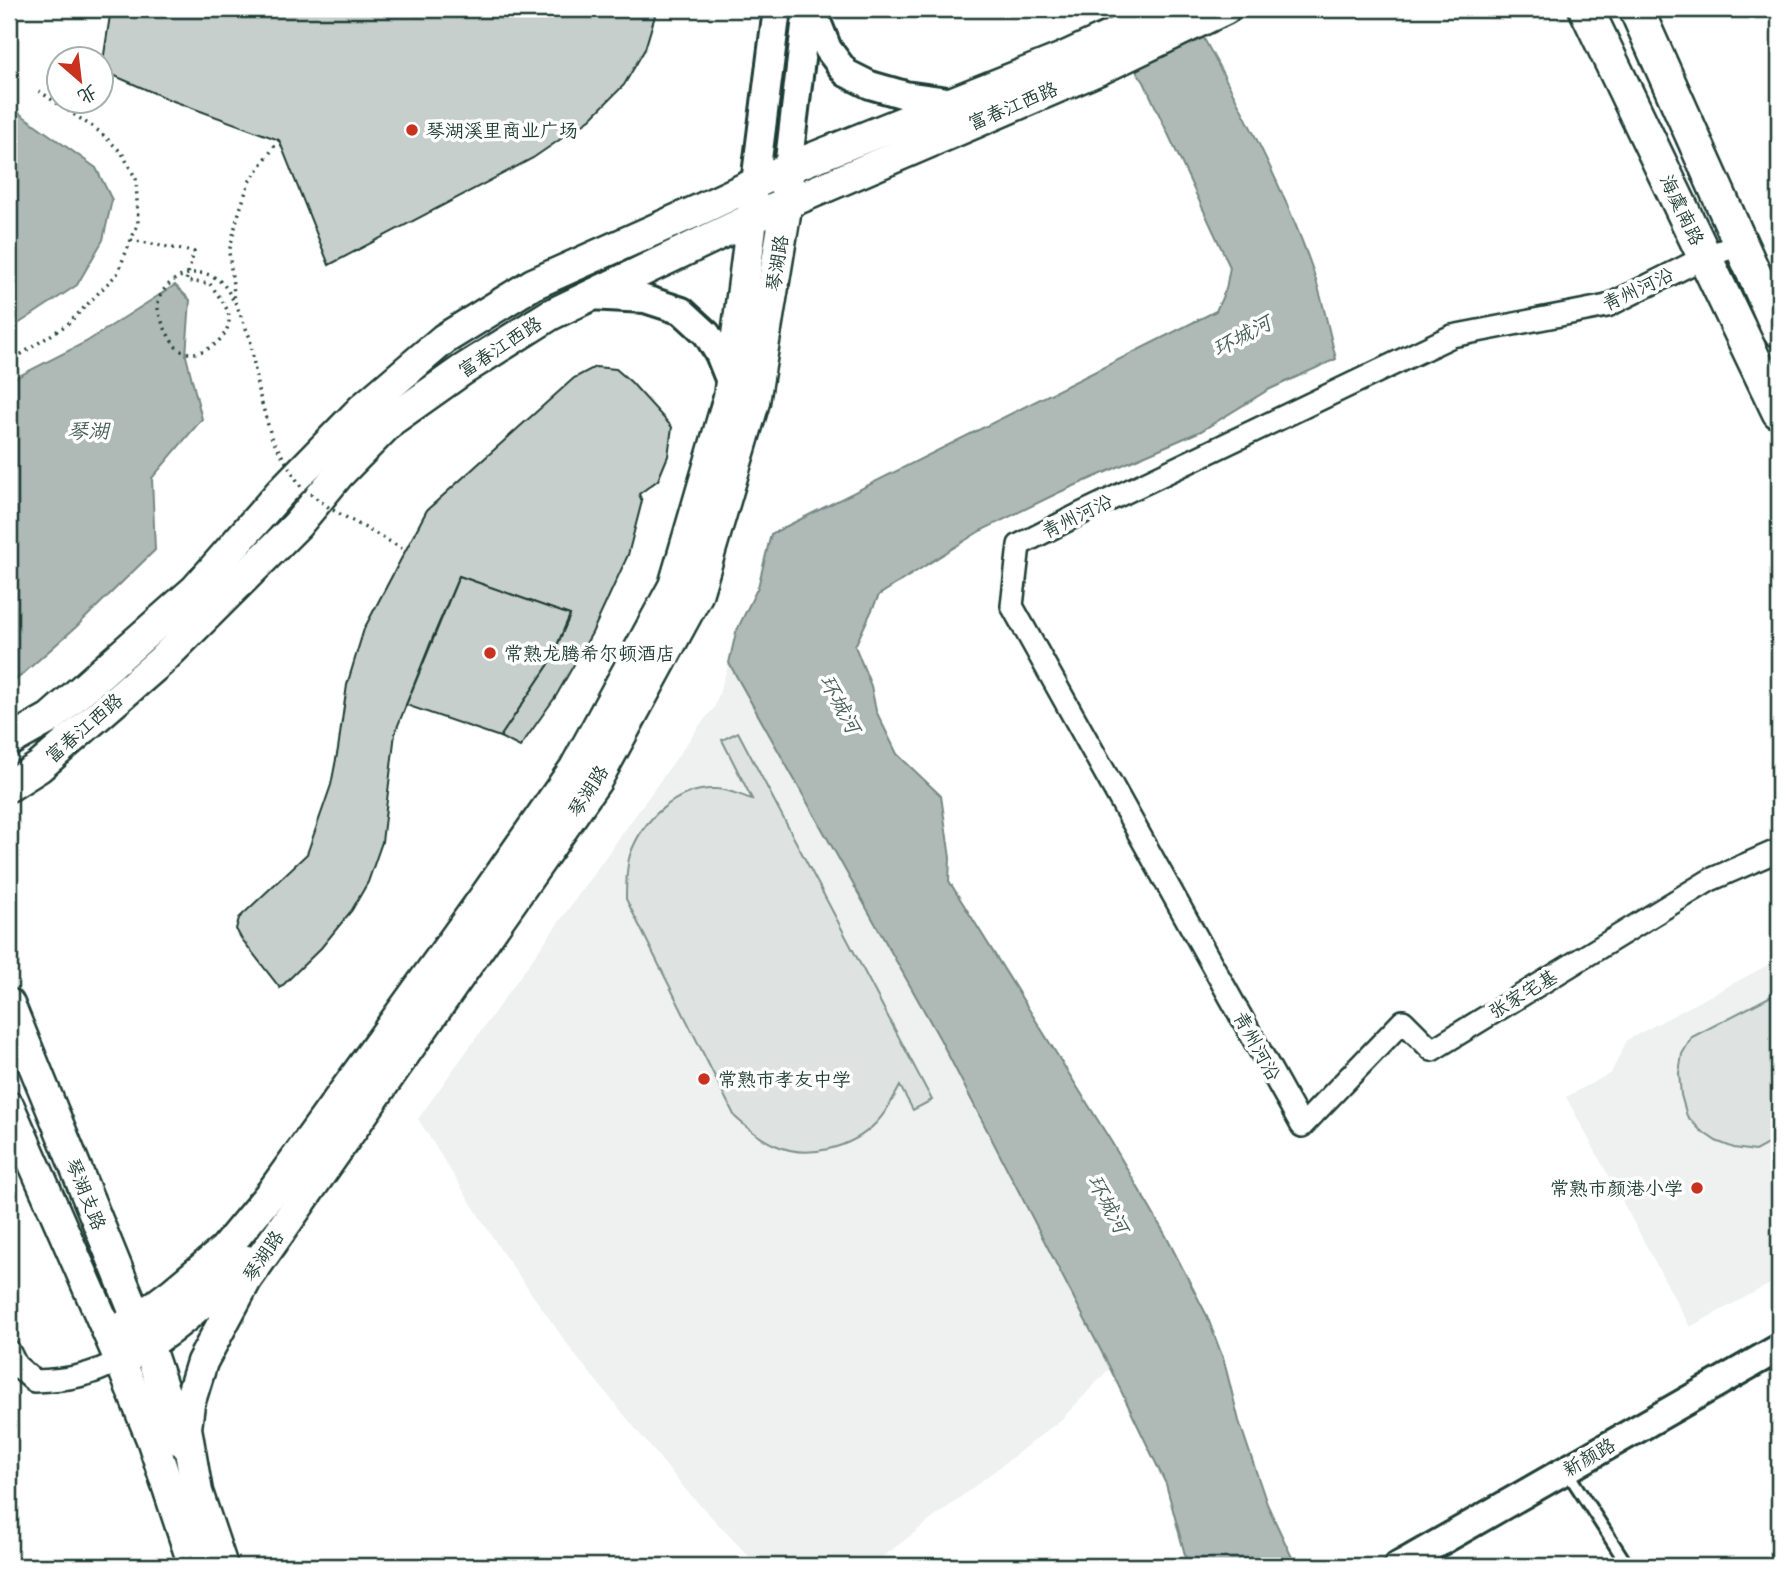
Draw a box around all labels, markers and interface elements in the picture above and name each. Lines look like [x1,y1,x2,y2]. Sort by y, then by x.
north arrow [46,46,116,116]
street label: 富春江西路 [964,76,1062,136]
text: 北 [73,79,102,110]
place label: 琴湖溪里商业广场 [426,118,578,143]
marker: 琴湖溪里商业广场 [404,122,420,138]
street label: 海虞南路 [1654,170,1710,250]
street label: 琴湖路 [760,233,794,293]
street label: 青州河沿 [1598,262,1678,316]
water label: 环城河 [1208,307,1279,363]
street label: 富春江西路 [453,311,547,383]
water label: 琴湖 [67,417,111,445]
street label: 青州河沿 [1037,488,1117,544]
place label: 常熟龙腾希尔顿酒店 [504,641,675,666]
marker: 常熟龙腾希尔顿酒店 [482,645,498,661]
water label: 环城河 [813,670,869,741]
street label: 富春江西路 [40,687,128,769]
street label: 琴湖路 [562,760,614,822]
street label: 张家宅基 [1484,964,1562,1024]
street label: 青州河沿 [1228,1007,1286,1085]
place label: 常熟市孝友中学 [718,1067,851,1092]
marker: 常熟市孝友中学 [696,1071,712,1087]
street label: 琴湖支路 [60,1154,112,1234]
water label: 环城河 [1081,1170,1137,1241]
place label: 常熟市颜港小学 [1550,1176,1683,1201]
marker: 常熟市颜港小学 [1689,1180,1705,1196]
street label: 琴湖路 [237,1225,289,1287]
street label: 新颜路 [1558,1432,1620,1482]

